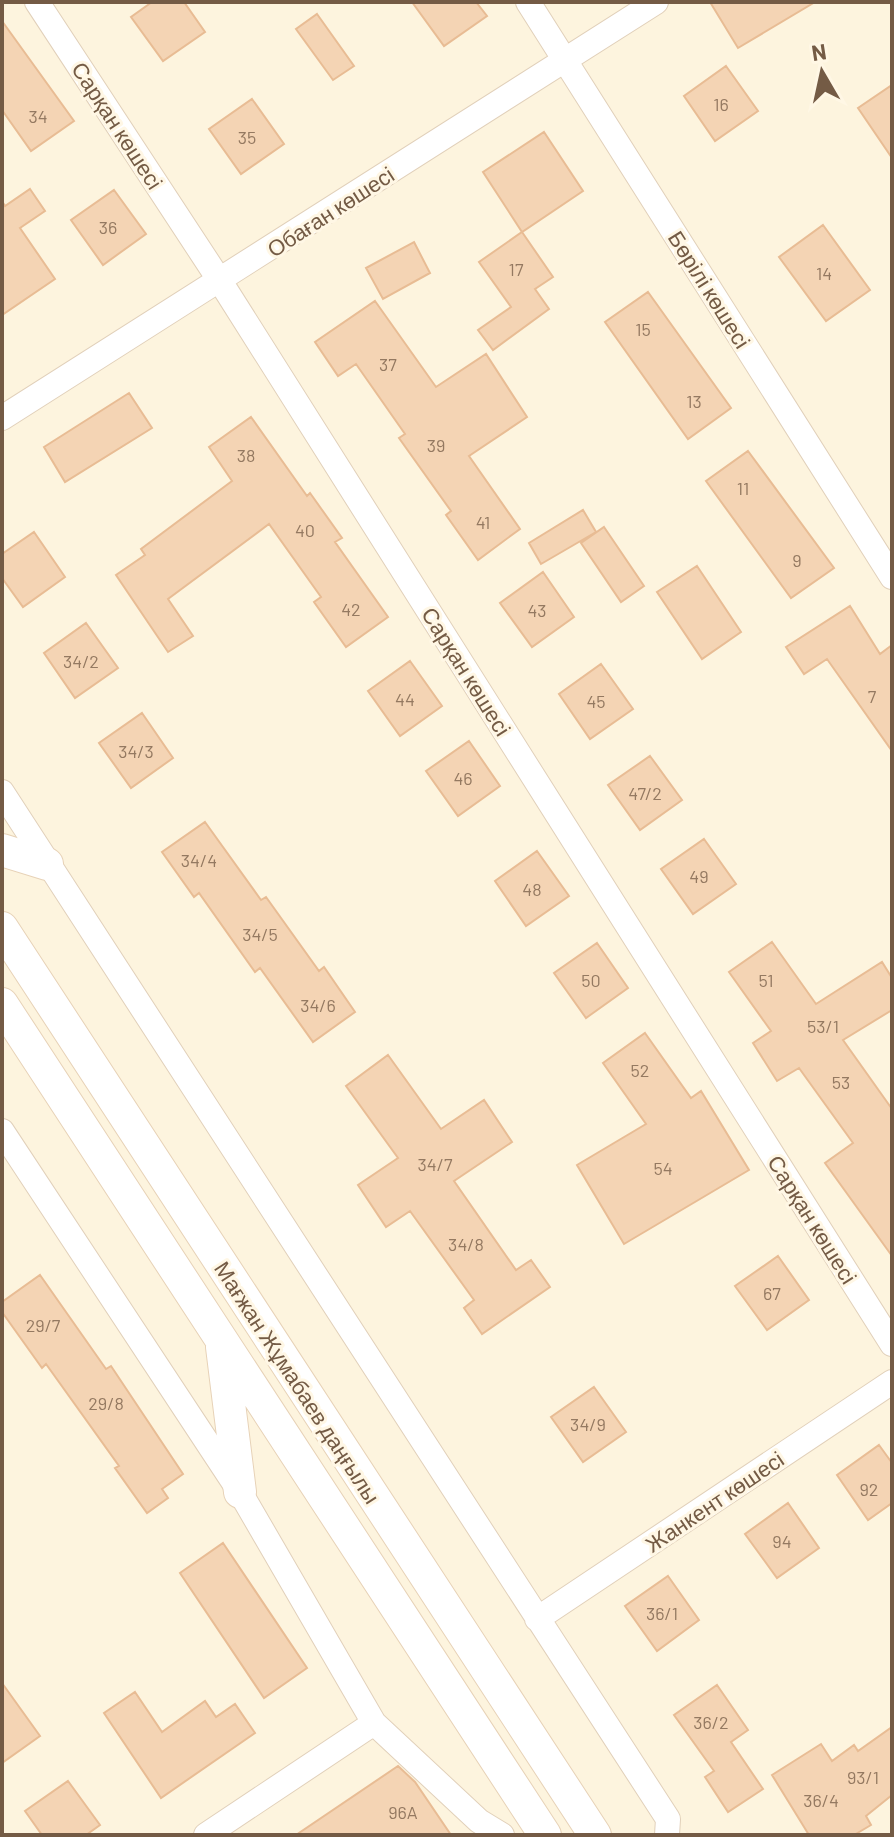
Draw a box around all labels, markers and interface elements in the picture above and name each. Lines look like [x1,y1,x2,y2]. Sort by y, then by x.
north arrow [782,32,862,112]
text: N [809,37,828,65]
street label: Сарқан көшесі [66,56,169,194]
house number: 16 [713,93,729,115]
house number: 34 [28,105,48,127]
house number: 35 [238,126,256,148]
street label: Обаған көшесі [262,160,398,262]
house number: 36 [99,216,117,238]
street label: Бөрілі көшесі [663,225,756,353]
house number: 17 [509,258,524,280]
house number: 14 [816,262,832,284]
house number: 15 [635,318,651,340]
house number: 37 [379,353,397,375]
house number: 13 [686,390,702,412]
house number: 39 [427,434,445,456]
house number: 38 [237,444,255,466]
house number: 11 [737,477,749,499]
house number: 41 [476,511,490,533]
house number: 40 [295,519,315,541]
house number: 9 [792,549,802,571]
house number: 42 [341,598,361,620]
house number: 43 [527,599,547,621]
street label: Сарқан көшесі [416,602,517,741]
house number: 34/2 [63,650,99,672]
house number: 7 [868,685,877,707]
house number: 44 [395,688,415,710]
house number: 45 [586,690,606,712]
house number: 34/3 [118,740,154,762]
house number: 46 [453,767,473,789]
house number: 47/2 [628,782,662,804]
house number: 34/4 [181,849,217,871]
house number: 49 [689,865,709,887]
house number: 48 [522,878,542,900]
house number: 34/5 [242,923,278,945]
house number: 50 [581,969,601,991]
house number: 51 [758,969,774,991]
house number: 34/6 [300,994,336,1016]
house number: 53/1 [807,1015,839,1037]
house number: 52 [631,1059,649,1081]
house number: 53 [832,1071,850,1093]
street label: Сарқан көшесі [762,1150,863,1289]
house number: 34/7 [418,1153,453,1175]
house number: 54 [653,1157,673,1179]
house number: 34/8 [448,1233,484,1255]
street label: Мағжан Жұмабаев даңғылы [209,1256,386,1508]
house number: 67 [763,1282,781,1304]
house number: 29/7 [26,1314,61,1336]
house number: 29/8 [88,1392,124,1414]
house number: 34/9 [570,1413,606,1435]
street label: Жанкент көшесі [640,1445,788,1557]
house number: 92 [859,1478,879,1500]
house number: 94 [772,1530,792,1552]
house number: 36/1 [646,1602,678,1624]
house number: 36/2 [693,1711,729,1733]
house number: 93/1 [847,1766,879,1788]
house number: 36/4 [803,1789,839,1811]
house number: 96A [388,1801,418,1823]

